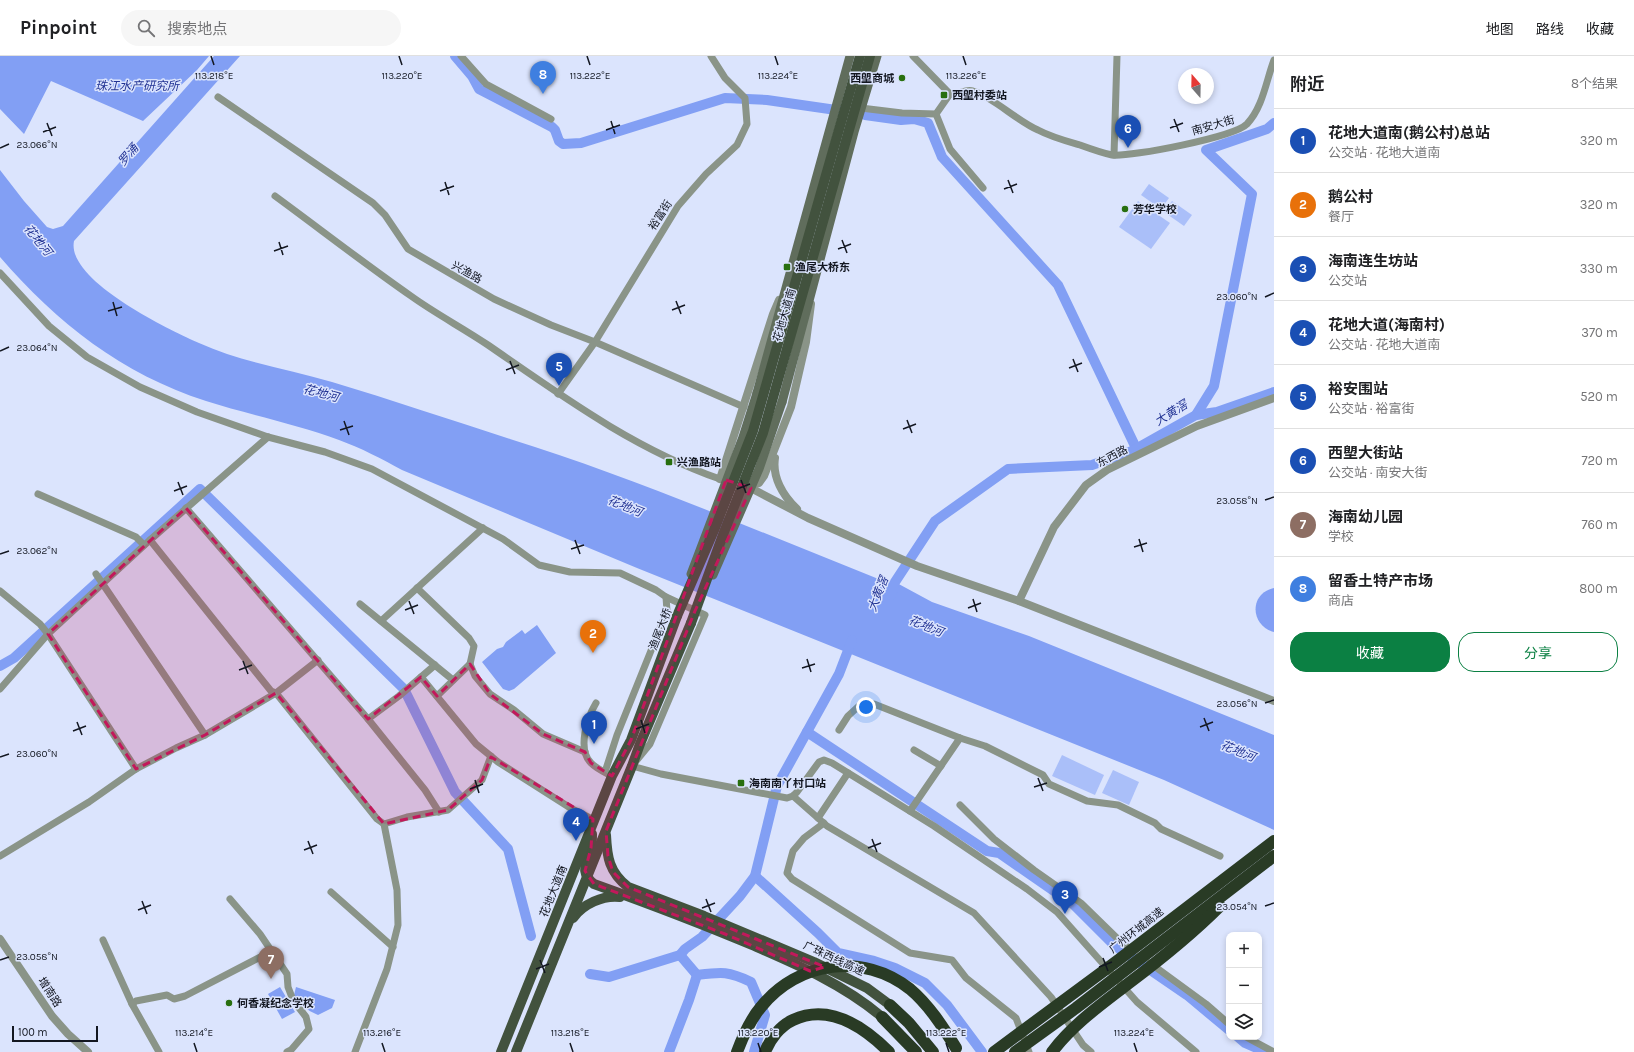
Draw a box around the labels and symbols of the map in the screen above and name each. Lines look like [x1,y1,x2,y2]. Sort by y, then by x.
pin: 8 [530,61,556,94]
north arrow [1178,68,1214,104]
text: 113.218°E [195,70,233,82]
text: 113.220°E [382,70,422,82]
text: 113.222°E [570,70,610,82]
text: 113.224°E [758,70,798,82]
text: 113.226°E [946,70,986,82]
place label: 西塱商城 [850,72,895,85]
marker: 西塱商城 [897,73,907,83]
water label: 珠江水产研究所 [95,79,181,93]
place label: 西塱村委站 [952,89,1007,102]
marker: 西塱村委站 [939,90,949,100]
street label: 南安大街 [1190,113,1236,138]
pin: 6 [1115,115,1141,148]
text: 23.066°N [16,139,58,151]
water label: 罗涌 [115,140,142,169]
street label: 裕富街 [646,198,675,233]
place label: 芳华学校 [1133,203,1177,216]
marker: 芳华学校 [1120,204,1130,214]
water label: 花地河 [21,222,56,260]
street label: 兴渔路 [449,259,484,286]
place label: 渔尾大桥东 [795,261,850,274]
marker: 渔尾大桥东 [782,262,792,272]
street label: 花地大道南 [771,287,798,343]
text: 23.060°N [1216,291,1258,303]
text: 23.064°N [17,342,57,354]
pin: 5 [546,353,572,386]
water label: 花地河 [302,382,342,405]
water label: 大黄滘 [1152,396,1192,428]
street label: 东西路 [1095,443,1130,470]
place label: 兴渔路站 [677,456,721,469]
marker: 兴渔路站 [664,457,674,467]
water label: 花地河 [606,493,646,520]
text: 23.058°N [1216,495,1258,507]
text: 23.062°N [16,545,58,557]
water label: 大黄滘 [865,573,892,613]
street label: 渔尾大桥 [647,606,674,652]
water label: 花地河 [907,613,947,640]
pin: 2 [580,620,606,653]
your location [856,697,876,717]
text: 23.056°N [1216,698,1258,710]
pin: 1 [581,711,607,744]
water label: 花地河 [1219,738,1259,765]
text: 23.060°N [16,748,58,760]
place label: 海南南丫村口站 [749,777,826,790]
marker: 海南南丫村口站 [736,778,746,788]
pin: 4 [563,808,589,841]
street label: 花地大道南 [537,863,570,919]
pin: 3 [1052,881,1078,914]
text: 23.054°N [1217,901,1257,913]
street label: 广州环城高速 [1106,905,1166,956]
street label: 广珠西线高速 [801,939,866,978]
pin: 7 [258,946,284,979]
text: 23.058°N [16,951,58,963]
street label: 增南路 [35,975,64,1010]
place label: 何香凝纪念学校 [237,997,314,1010]
marker: 何香凝纪念学校 [224,998,234,1008]
scale bar [12,1024,98,1043]
text: 113.214°E [175,1027,213,1039]
text: 113.216°E [363,1027,401,1039]
text: 113.218°E [551,1027,589,1039]
text: 113.220°E [738,1027,778,1039]
text: 113.222°E [926,1027,966,1039]
text: 113.224°E [1114,1027,1154,1039]

